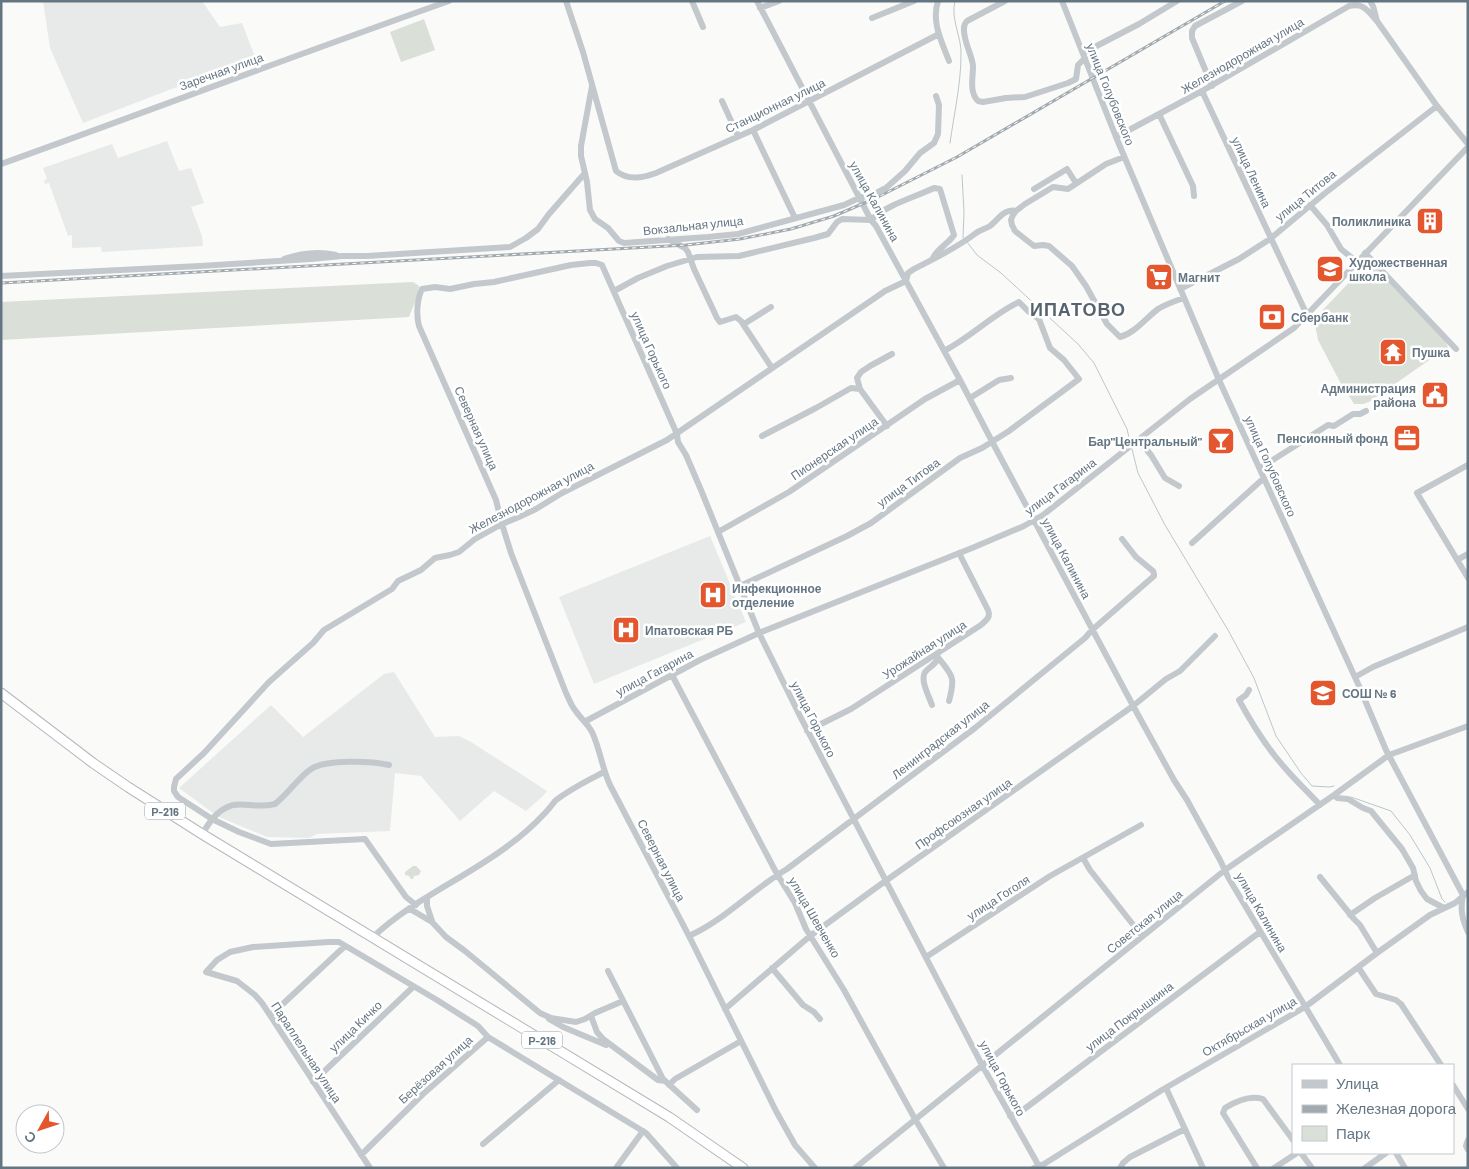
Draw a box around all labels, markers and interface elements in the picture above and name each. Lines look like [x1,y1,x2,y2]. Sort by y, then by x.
street label: Железнодорожная улица [1178,14,1307,97]
street label: улица Голубовского [1083,41,1138,148]
street label: Заречная улица [177,49,266,94]
street label: Станционная улица [723,75,828,136]
street label: улица Ленина [1229,134,1275,210]
street label: улица Калинина [846,159,903,244]
street label: улица Титова [1272,166,1339,224]
building icon: Поликлиника [1415,206,1445,236]
street label: Вокзальная улица [642,213,744,238]
place label: Поликлиника [1332,214,1411,228]
school or university icon: Художественная школа [1315,254,1345,284]
place label: Художественная школа [1349,255,1448,283]
supermarket icon: Магнит [1144,262,1174,292]
place label: Магнит [1178,270,1220,284]
district label: ИПАТОВО [1030,298,1126,320]
bank icon: Сбербанк [1257,302,1287,332]
street label: улица Горького [628,309,676,392]
place label: Сбербанк [1291,310,1349,325]
temple icon: Пушка [1378,337,1408,367]
place label: Пушка [1412,345,1450,360]
public building icon: Администрация района [1420,380,1450,410]
place label: Администрация района [1321,381,1416,410]
street label: Северная улица [451,384,502,473]
street label: Пионерская улица [788,413,881,483]
street label: улица Голубовского [1241,413,1300,519]
office icon: Пенсионный фонд [1392,423,1422,453]
bar icon: Бар"Центральный" [1206,426,1236,456]
place label: Пенсионный фонд [1277,431,1388,446]
place label: Бар"Центральный" [1088,434,1203,449]
street label: улица Титова [874,454,943,510]
street label: улица Гагарина [1022,455,1099,518]
street label: Железнодорожная улица [466,458,597,537]
street label: улица Калинина [1039,515,1094,602]
hospital icon: Инфекционное отделение [698,580,728,610]
place label: Инфекционное отделение [732,581,822,610]
hospital icon: Ипатовская РБ [611,615,641,645]
street label: Урожайная улица [880,617,969,682]
place label: Ипатовская РБ [645,623,733,637]
street label: улица Гагарина [613,646,696,699]
school or university icon: СОШ № 6 [1308,678,1338,708]
street label: улица Горького [788,679,839,760]
place label: СОШ № 6 [1342,686,1397,700]
street label: Ленинградская улица [889,697,992,782]
street label: Профсоюзная улица [912,774,1015,852]
road number: Р-216 [145,802,185,819]
street label: Северная улица [634,817,689,904]
street label: улица Калинина [1233,870,1291,955]
street label: улица Гоголя [964,872,1032,923]
street label: улица Шевченко [785,874,844,960]
street label: Советская улица [1103,886,1186,957]
street label: улица Покрышкина [1082,978,1176,1054]
street label: Октябрьская улица [1199,993,1299,1060]
street label: улица Кичко [326,997,385,1055]
street label: Параллельная улица [268,999,345,1106]
street label: Берёзовая улица [395,1032,476,1107]
road number: Р-216 [522,1032,562,1048]
street label: улица Горького [976,1038,1029,1119]
legend [1292,1064,1454,1154]
text: Улица [1336,1074,1379,1092]
text: Железная дорога [1336,1099,1457,1117]
north arrow [15,1104,65,1154]
text: Парк [1336,1124,1370,1142]
text: С [20,1128,39,1147]

